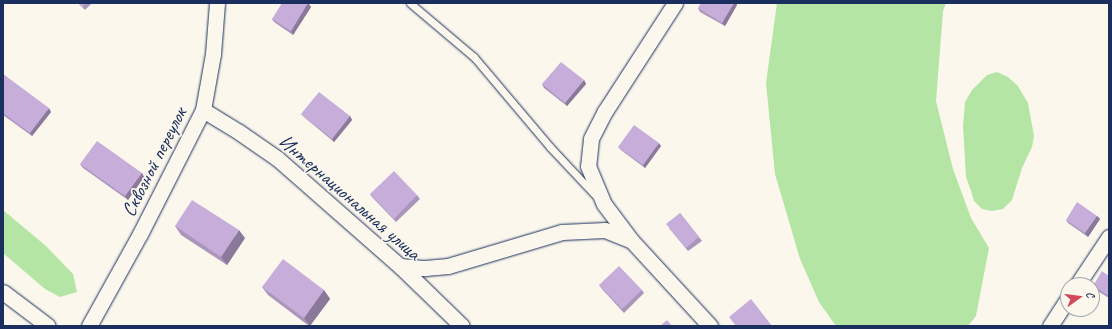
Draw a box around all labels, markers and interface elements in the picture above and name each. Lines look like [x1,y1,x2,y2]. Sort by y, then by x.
street label: Сквозной переулок [116,103,192,221]
street label: Интернациональная улица [274,129,426,265]
north arrow [1060,277,1100,317]
text: С [1083,290,1098,299]

